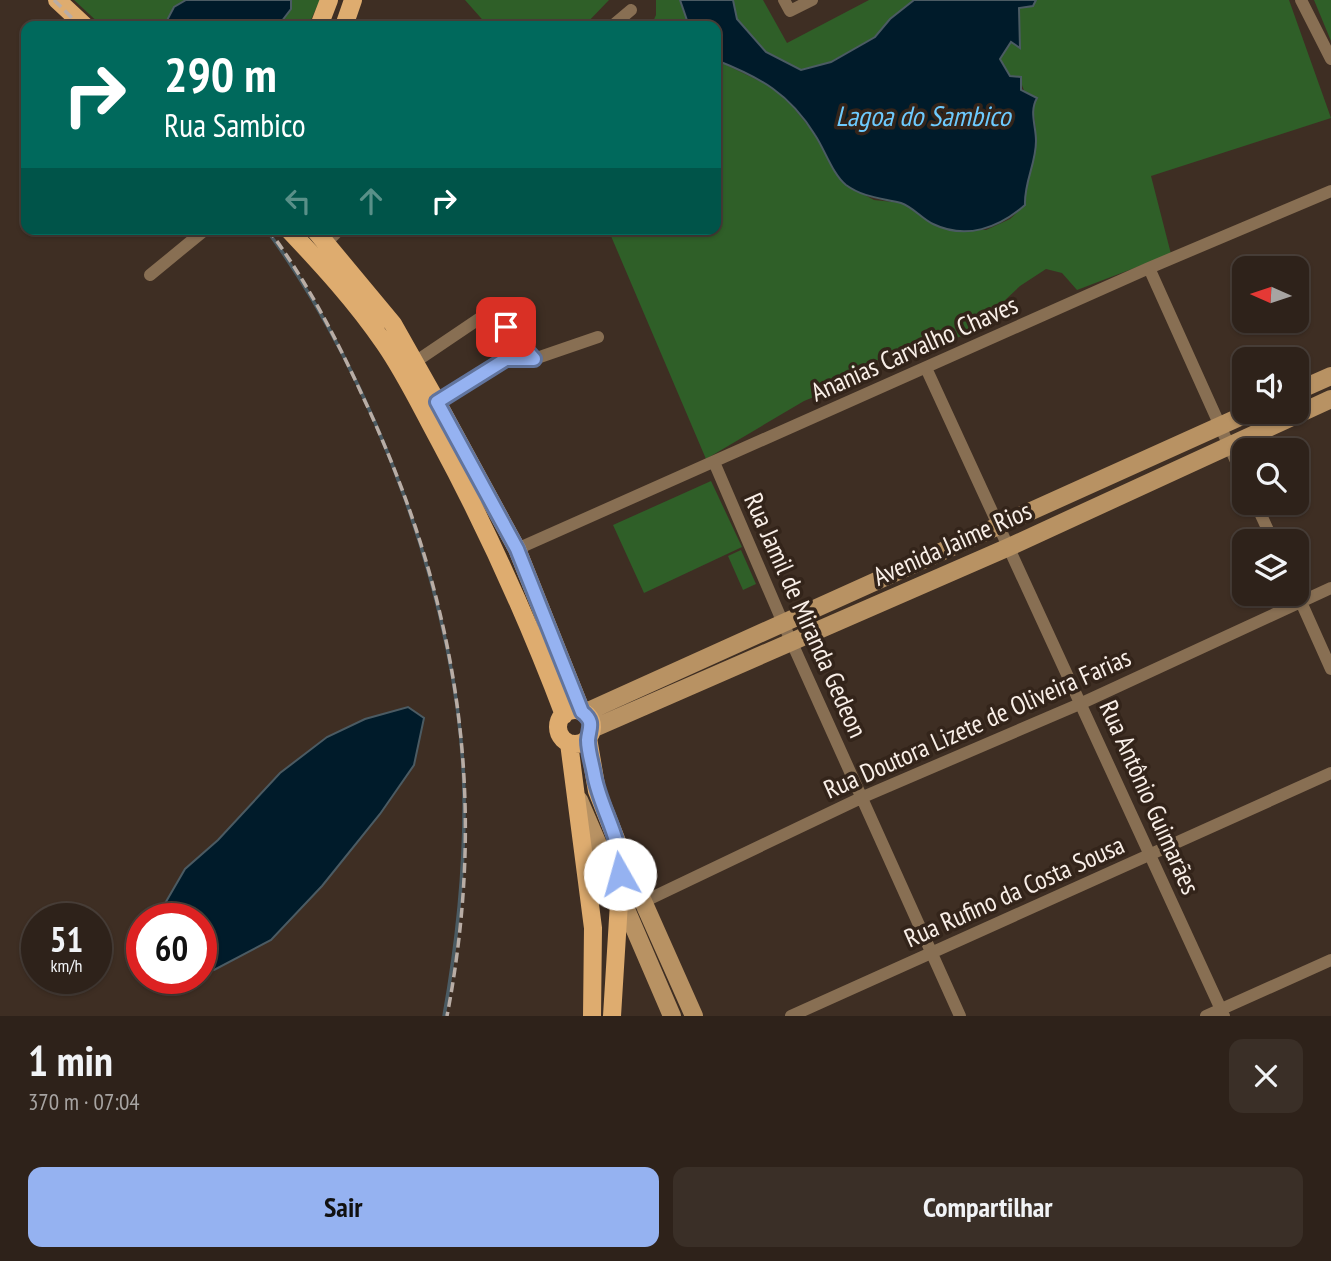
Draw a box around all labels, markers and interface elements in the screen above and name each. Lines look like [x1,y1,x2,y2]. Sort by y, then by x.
text: 290 m [164,42,277,106]
icon: right [49,49,140,140]
water label: Lagoa do Sambico [835,97,1012,134]
text: Rua Sambico [164,104,306,146]
icon: left [279,182,317,220]
icon: ahead [352,182,390,220]
icon: right [425,182,463,220]
north arrow [1232,256,1309,332]
map controls [1232,256,1309,606]
street label: Ananias Carvalho Chaves [805,288,1023,408]
pin [476,297,536,357]
icon: arrive [487,308,525,346]
button: sound [1232,347,1309,424]
button: search [1232,438,1309,515]
street label: Rua Jamil de Miranda Gedeon [737,488,875,742]
street label: Avenida Jaime Rios [868,493,1036,593]
button: layers [1232,529,1309,606]
street label: Rua Doutora Lizete de Oliveira Farias [818,640,1136,806]
street label: Rua Antônio Guimarães [1092,695,1208,899]
street label: Rua Rufino da Costa Sousa [899,828,1129,954]
position arrow [583,837,657,911]
speed limit sign: 60 [126,903,217,994]
text: 51 [50,916,83,962]
text: km/h [51,954,82,977]
text: 1 min [28,1033,113,1088]
button: close [1229,1039,1303,1113]
text: 370 m · 07:04 [28,1087,140,1116]
button: Sair [28,1167,659,1247]
button: Compartilhar [673,1167,1303,1247]

